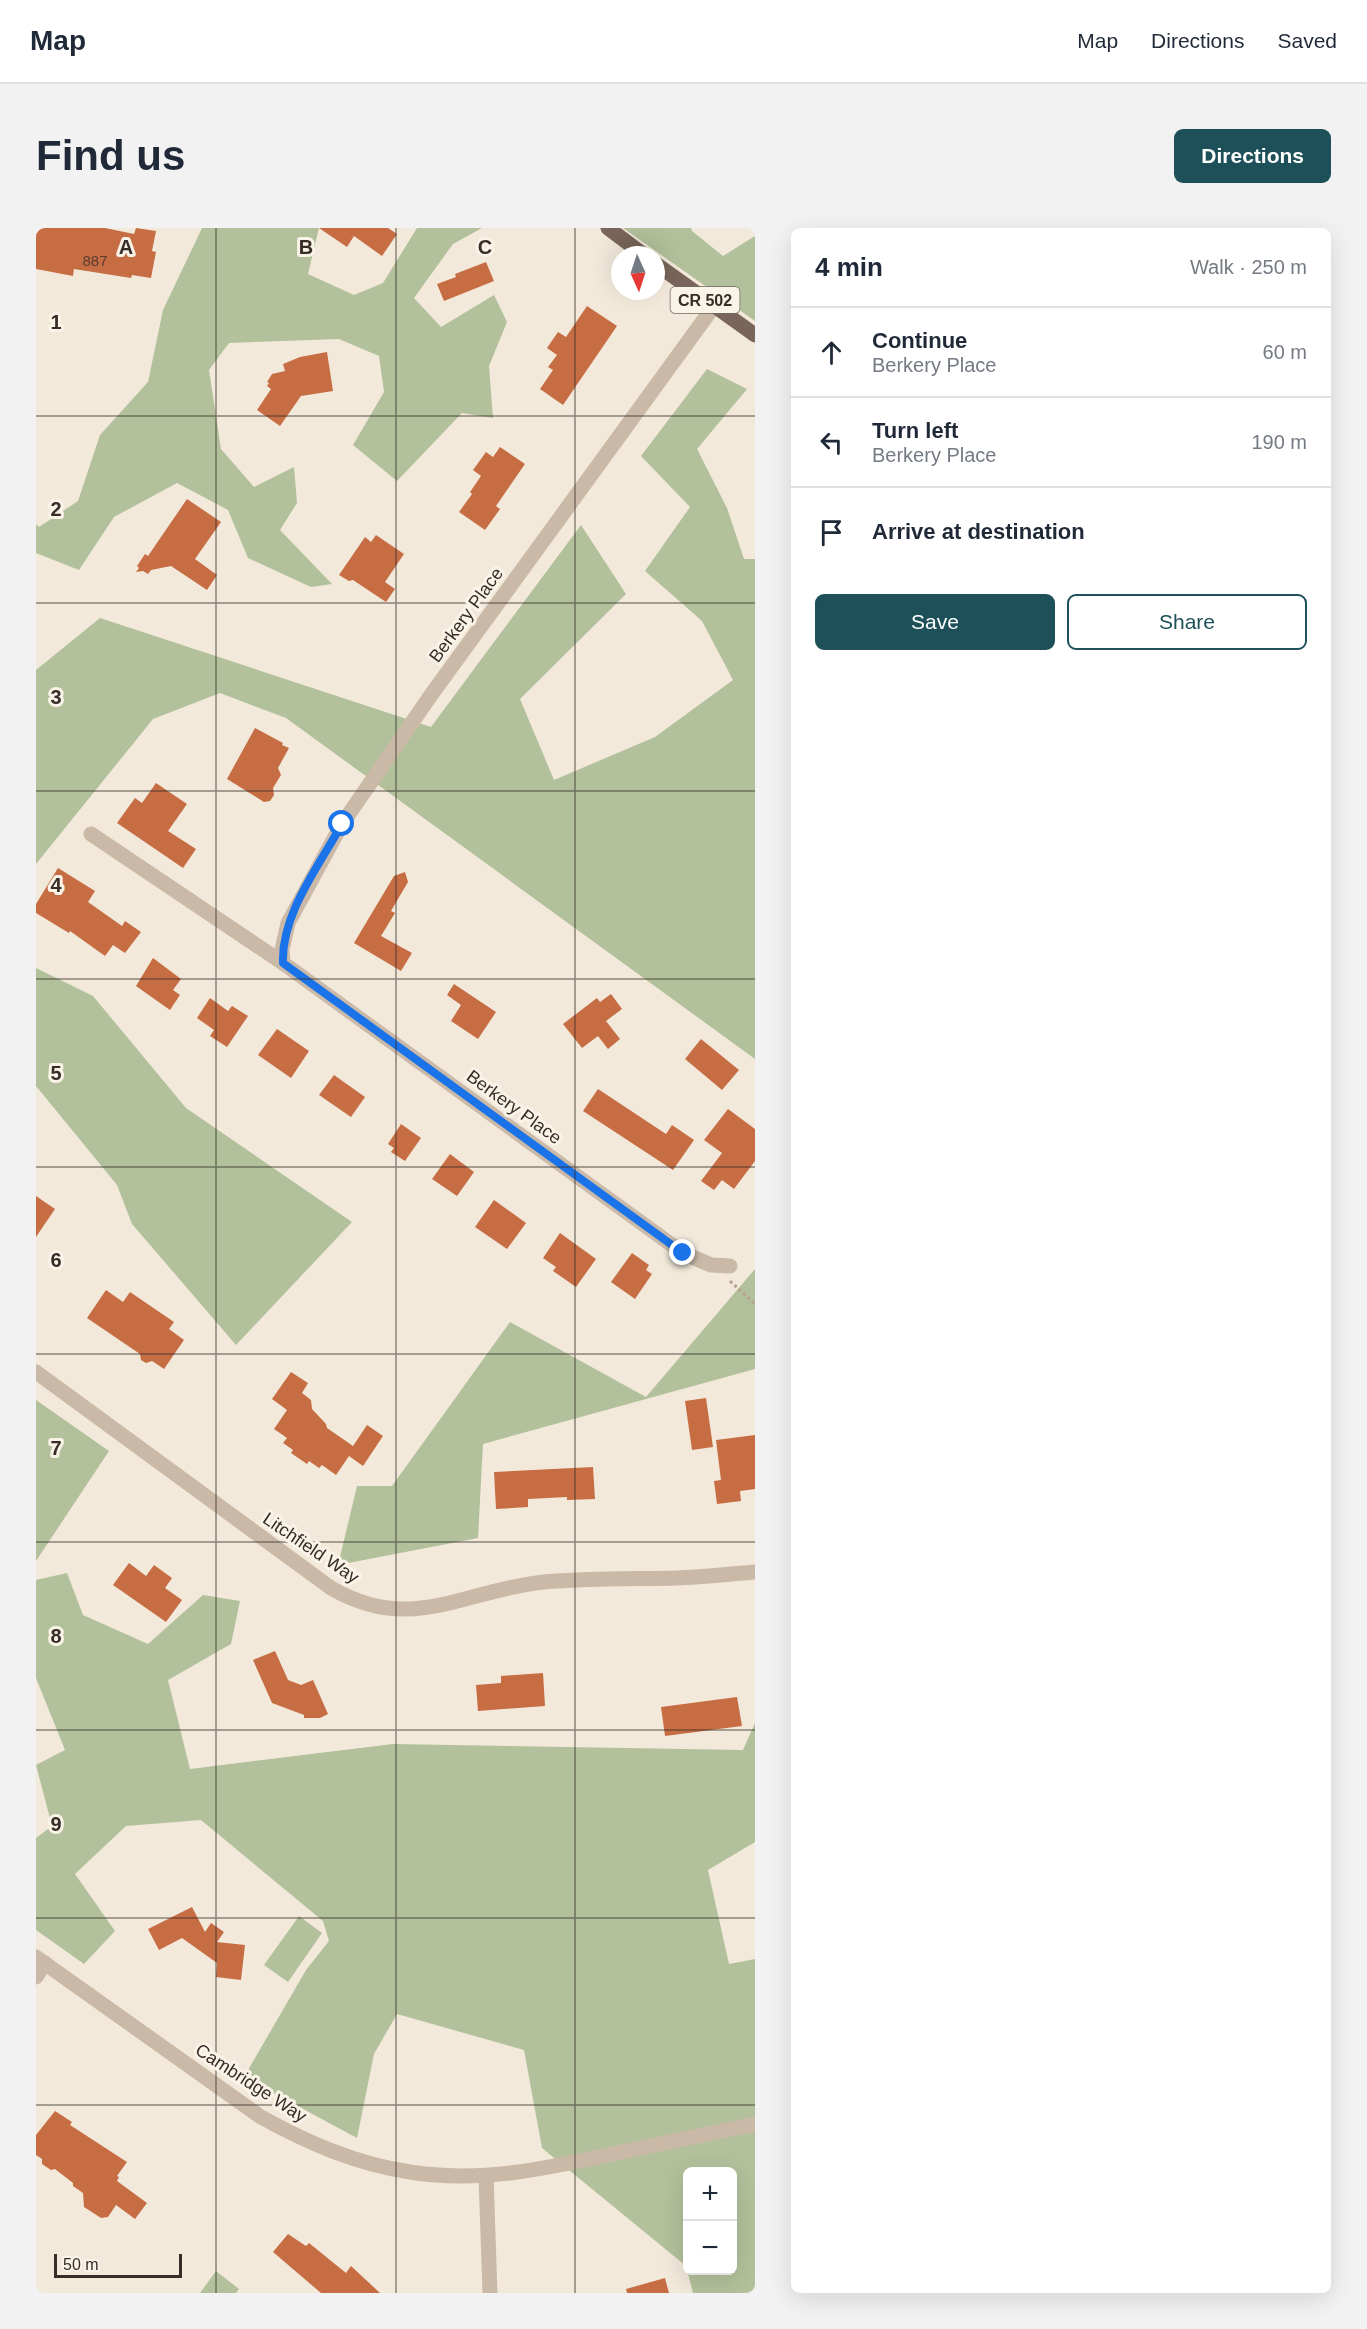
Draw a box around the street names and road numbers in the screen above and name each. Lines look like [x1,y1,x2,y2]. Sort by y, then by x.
road number: CR 502 [670,287,740,313]
street label: Berkery Place [425,564,507,666]
street label: Berkery Place [463,1066,565,1148]
street label: Litchfield Way [259,1509,363,1587]
street label: Cambridge Way [192,2040,310,2126]

